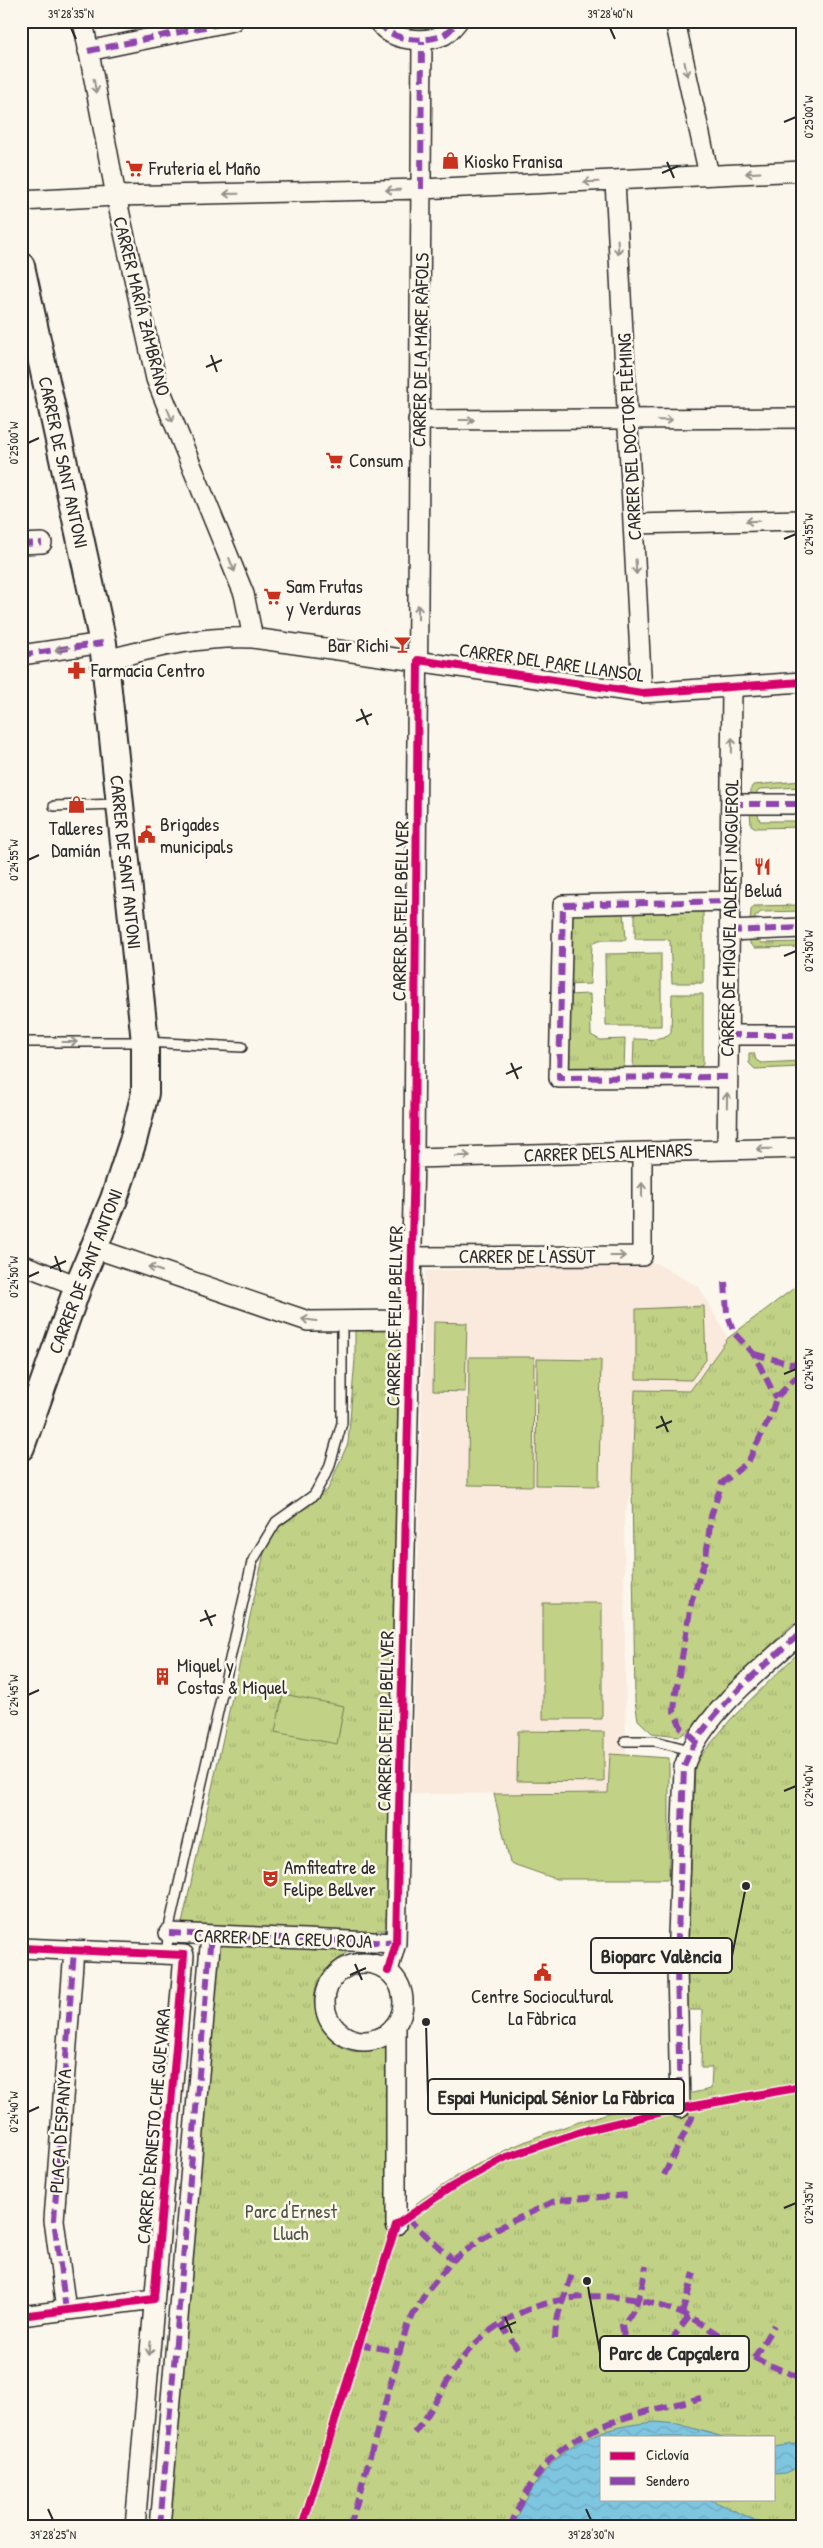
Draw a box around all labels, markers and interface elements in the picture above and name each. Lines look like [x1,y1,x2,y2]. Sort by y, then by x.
text: 39°28'35"N [48,5,94,22]
text: 39°28'40"N [587,5,633,22]
one-way arrow [682,60,691,76]
one-way arrow [90,78,100,94]
text: 0°25'00"W [800,95,817,138]
place label: Kiosko Franisa [464,148,563,174]
shop icon: Kiosko Franisa [440,151,460,171]
place label: Fruteria el Maño [148,155,261,181]
supermarket icon: Fruteria el Maño [125,158,145,178]
one-way arrow [745,168,762,178]
one-way arrow [583,178,599,187]
one-way arrow [386,185,402,195]
one-way arrow [223,189,239,198]
street label: CARRER MARÍA ZAMBRANO [107,214,177,398]
one-way arrow [614,239,623,255]
street label: CARRER DE LA MARE RÀFOLS [405,252,435,447]
street label: CARRER DEL DOCTOR FLÈMING [611,333,647,541]
street label: CARRER DE SANT ANTONI [32,374,95,551]
one-way arrow [166,407,176,422]
one-way arrow [458,415,475,425]
one-way arrow [656,415,672,425]
text: 0°25'00"W [5,421,22,464]
place label: Consum [349,447,404,473]
supermarket icon: Consum [325,450,345,470]
text: 0°24'55"W [800,513,817,555]
one-way arrow [745,516,762,526]
one-way arrow [228,557,237,572]
one-way arrow [631,558,641,575]
place label: Sam Frutas y Verduras [286,573,363,621]
supermarket icon: Sam Frutas y Verduras [262,587,282,607]
one-way arrow [413,604,423,620]
place label: Bar Richi [328,632,389,658]
bar icon: Bar Richi [393,635,413,655]
street label: CARRER DEL PARE LLANSOL [458,636,646,688]
one-way arrow [55,644,71,654]
place label: Farmacia Centro [90,657,205,683]
pharmacy icon: Farmacia Centro [67,660,87,680]
one-way arrow [727,737,736,753]
street label: CARRER DE SANT ANTONI [104,774,148,950]
street label: CARRER DE MIQUEL ADLERT I NOGUEROL [714,779,744,1057]
shop icon: Talleres Damián [66,795,86,815]
place label: Brigades municipals [160,811,233,859]
place label: Talleres Damián [49,815,103,863]
street label: CARRER DE FELIP BELLVER [385,820,415,1001]
public building icon: Brigades municipals [136,825,156,845]
text: 0°24'55"W [5,839,22,881]
restaurant icon: Beluá [753,857,773,877]
place label: Beluá [744,877,782,903]
text: 0°24'50"W [800,930,817,972]
one-way arrow [62,1037,78,1047]
one-way arrow [722,1092,732,1108]
street label: CARRER DELS ALMENARS [523,1136,693,1168]
one-way arrow [756,1144,772,1153]
one-way arrow [454,1152,470,1161]
one-way arrow [637,1182,647,1198]
street label: CARRER DE SANT ANTONI [42,1185,128,1357]
street label: CARRER DE FELIP BELLVER [379,1225,409,1406]
street label: CARRER DE L'ASSUT [459,1243,596,1269]
one-way arrow [610,1251,626,1261]
text: 0°24'50"W [5,1256,22,1298]
one-way arrow [148,1264,163,1273]
one-way arrow [302,1314,318,1324]
text: 0°24'45"W [800,1348,817,1389]
street label: CARRER DE FELIP BELLVER [370,1630,400,1811]
place label: Miquel y Costas & Miquel [177,1652,288,1700]
building icon: Miquel y Costas & Miquel [153,1666,173,1686]
text: 0°24'45"W [5,1674,22,1715]
text: 0°24'40"W [800,1765,817,1807]
place label: Amfiteatre de Felipe Bellver [283,1854,377,1902]
theatre icon: Amfiteatre de Felipe Bellver [260,1868,280,1888]
street label: CARRER DE LA CREU ROJA [193,1922,373,1954]
callout: Bioparc València [591,1938,732,1973]
text: Bioparc València [601,1942,721,1970]
public building icon: Centre Sociocultural La Fàbrica [532,1963,552,1983]
place label: Centre Sociocultural La Fàbrica [471,1983,614,2031]
street label: CARRER D'ERNESTO CHE GUEVARA [130,2007,176,2245]
street label: PLAÇA D'ESPANYA [43,2068,77,2194]
callout: Espai Municipal Sénior La Fàbrica [428,2079,684,2114]
text: Espai Municipal Sénior La Fàbrica [438,2083,674,2111]
text: 0°24'40"W [5,2091,22,2133]
text: 0°24'35"W [800,2182,817,2224]
park label: Parc d'Ernest Lluch [245,2198,337,2246]
callout: Parc de Capçalera [600,2336,749,2371]
text: Parc de Capçalera [609,2339,739,2367]
one-way arrow [145,2340,154,2356]
legend [600,2436,776,2500]
text: Ciclovía [646,2444,689,2465]
text: Sendero [646,2470,689,2491]
text: 39°28'25"N [30,2526,76,2543]
text: 39°28'30"N [568,2526,614,2543]

